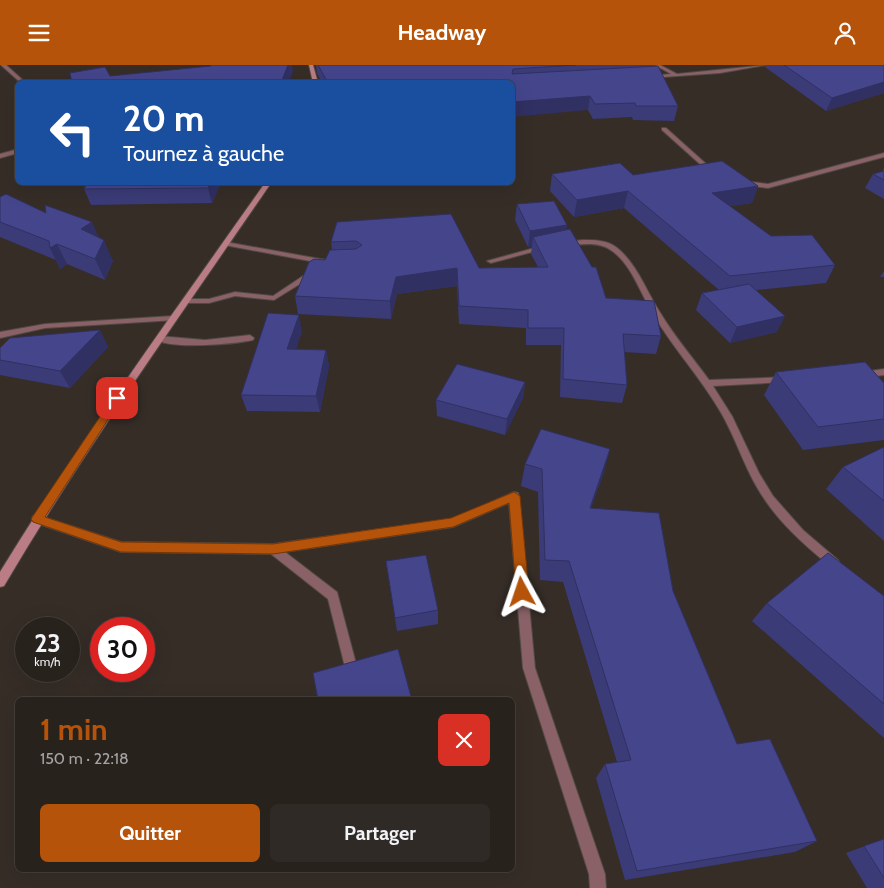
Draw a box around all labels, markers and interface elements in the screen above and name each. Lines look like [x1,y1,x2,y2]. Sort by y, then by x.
icon: menu [25,19,53,47]
text: Headway [398,19,486,46]
icon: person [831,19,859,47]
text: 20 m [123,97,205,140]
icon: left [40,100,105,165]
text: Tournez à gauche [123,140,284,167]
pin [96,377,138,419]
icon: arrive [103,384,131,412]
position arrow [495,565,547,617]
speed limit sign: 30 [90,617,155,682]
text: 23 [34,628,61,658]
text: km/h [34,654,61,669]
text: 1 min [40,711,108,748]
button: close [438,714,490,766]
text: 150 m · 22:18 [40,749,129,768]
button: Quitter [40,804,260,862]
button: Partager [270,804,490,862]

